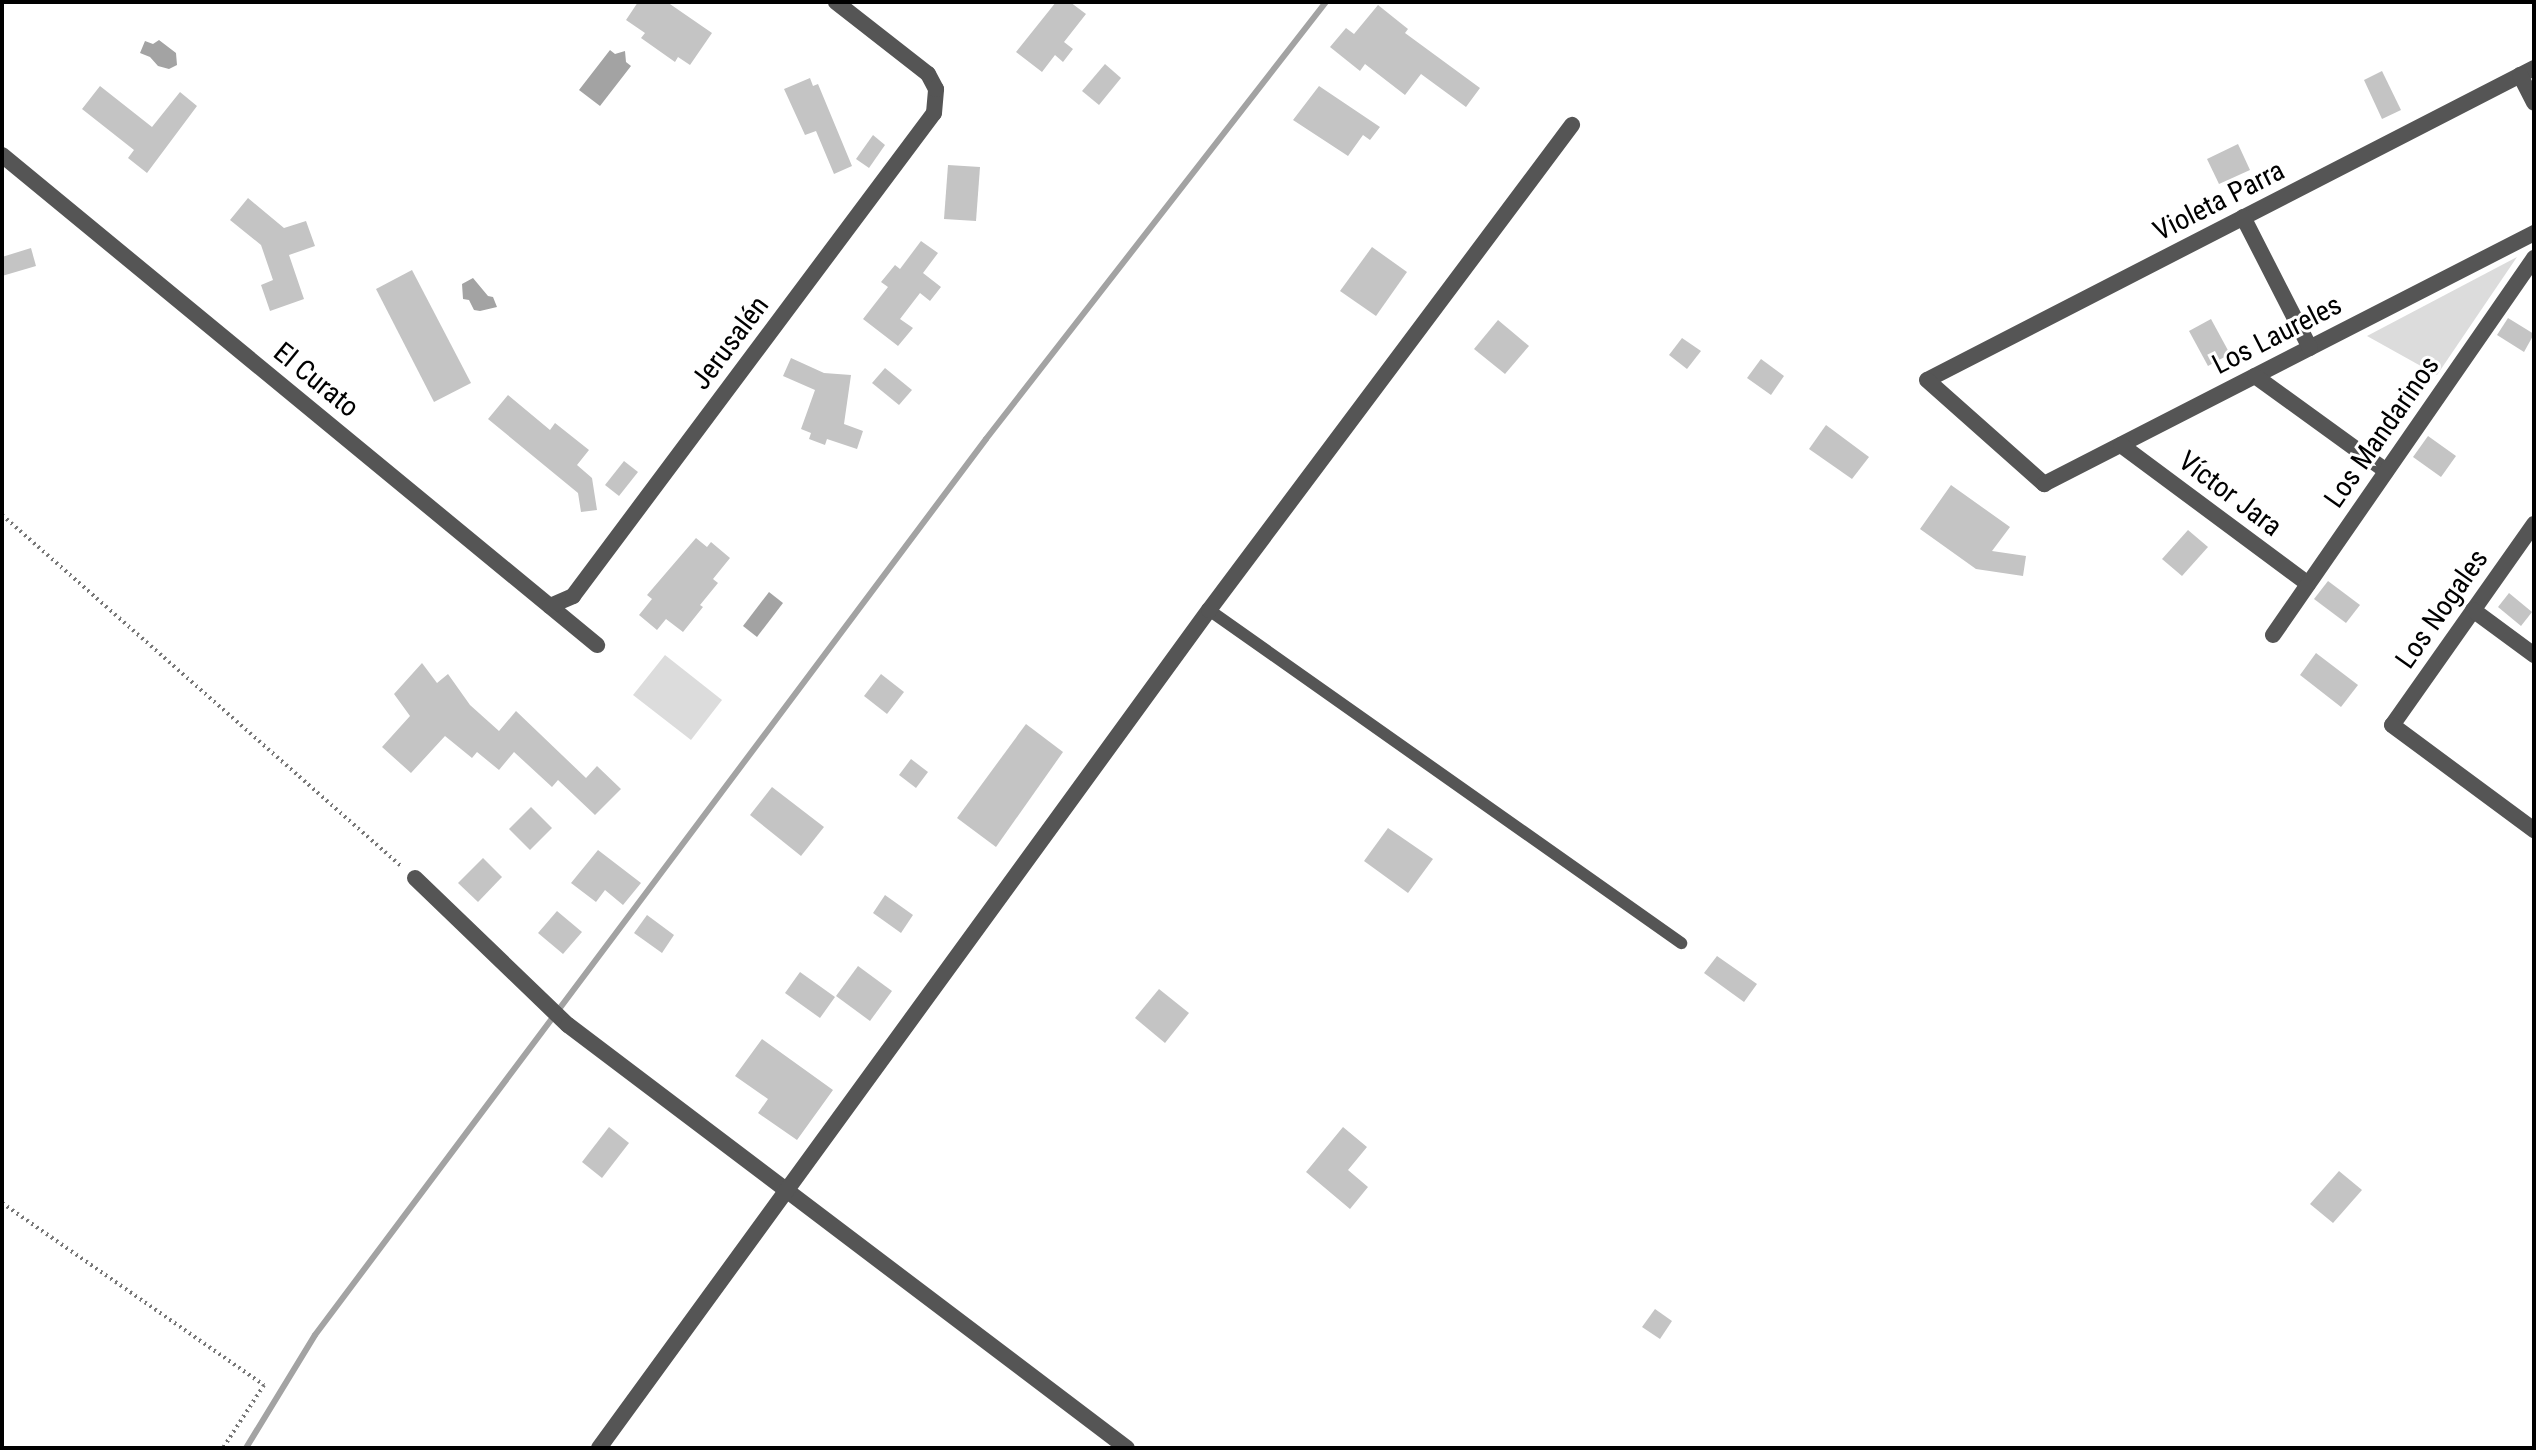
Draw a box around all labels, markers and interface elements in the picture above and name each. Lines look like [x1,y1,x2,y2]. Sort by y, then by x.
street label: Violeta Parra [2148,154,2290,248]
street label: Los Laureles [2207,288,2347,382]
street label: Jerusalén [684,290,776,396]
street label: El Curato [267,336,365,424]
street label: Los Mandarinos [2317,350,2447,514]
street label: Víctor Jara [2172,444,2288,544]
street label: Los Nogales [2389,543,2495,675]

